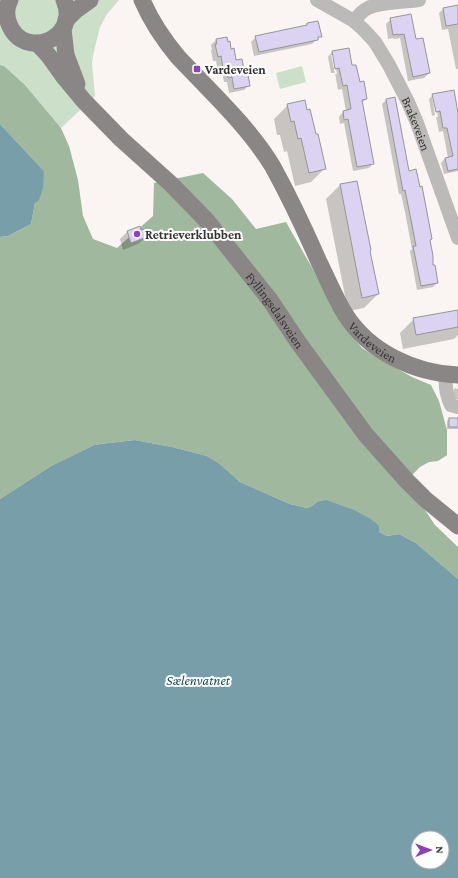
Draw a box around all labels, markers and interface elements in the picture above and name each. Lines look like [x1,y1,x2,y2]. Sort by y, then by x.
place label: Vardeveien [204,62,266,77]
marker: Vardeveien [192,64,202,74]
street label: Brakeveien [399,94,434,153]
place label: Retrieverklubben [145,227,242,242]
marker: Retrieverklubben [132,229,142,239]
street label: Fyllingsdalsveien [243,269,307,351]
street label: Vardeveien [346,318,399,366]
water label: Sælenvatnet [166,672,231,688]
north arrow [410,830,450,870]
text: N [434,846,446,854]

